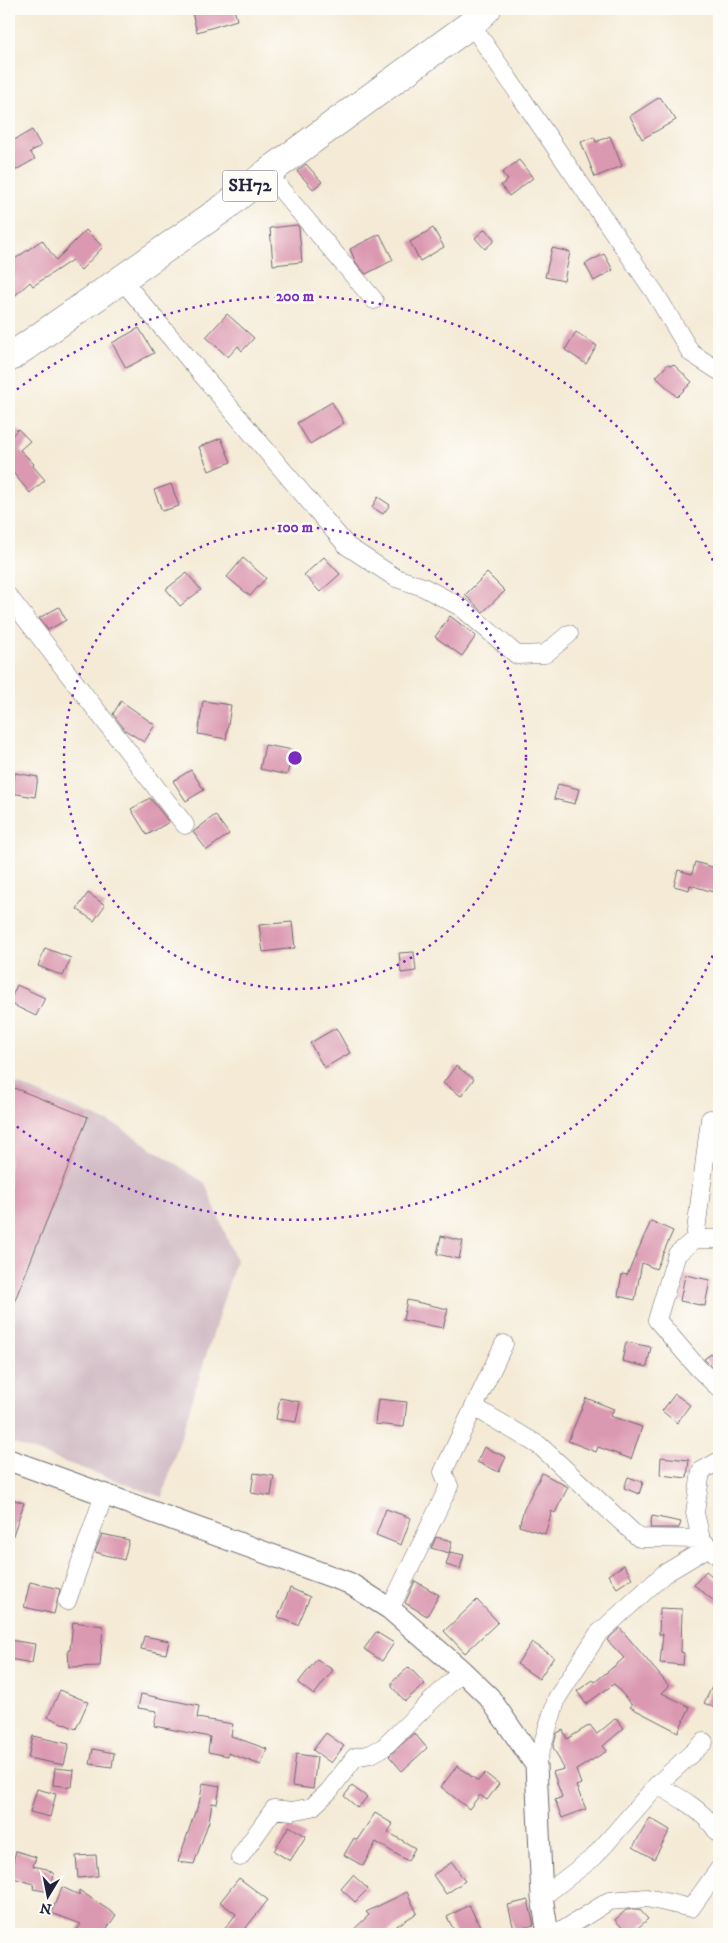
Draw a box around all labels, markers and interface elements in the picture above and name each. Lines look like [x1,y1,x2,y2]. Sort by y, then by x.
road number: SH72 [222,170,278,202]
text: 200 m [276,287,315,306]
text: 100 m [277,518,314,537]
centre of rings [286,749,304,767]
north arrow [22,1870,72,1920]
text: N [38,1898,53,1918]

